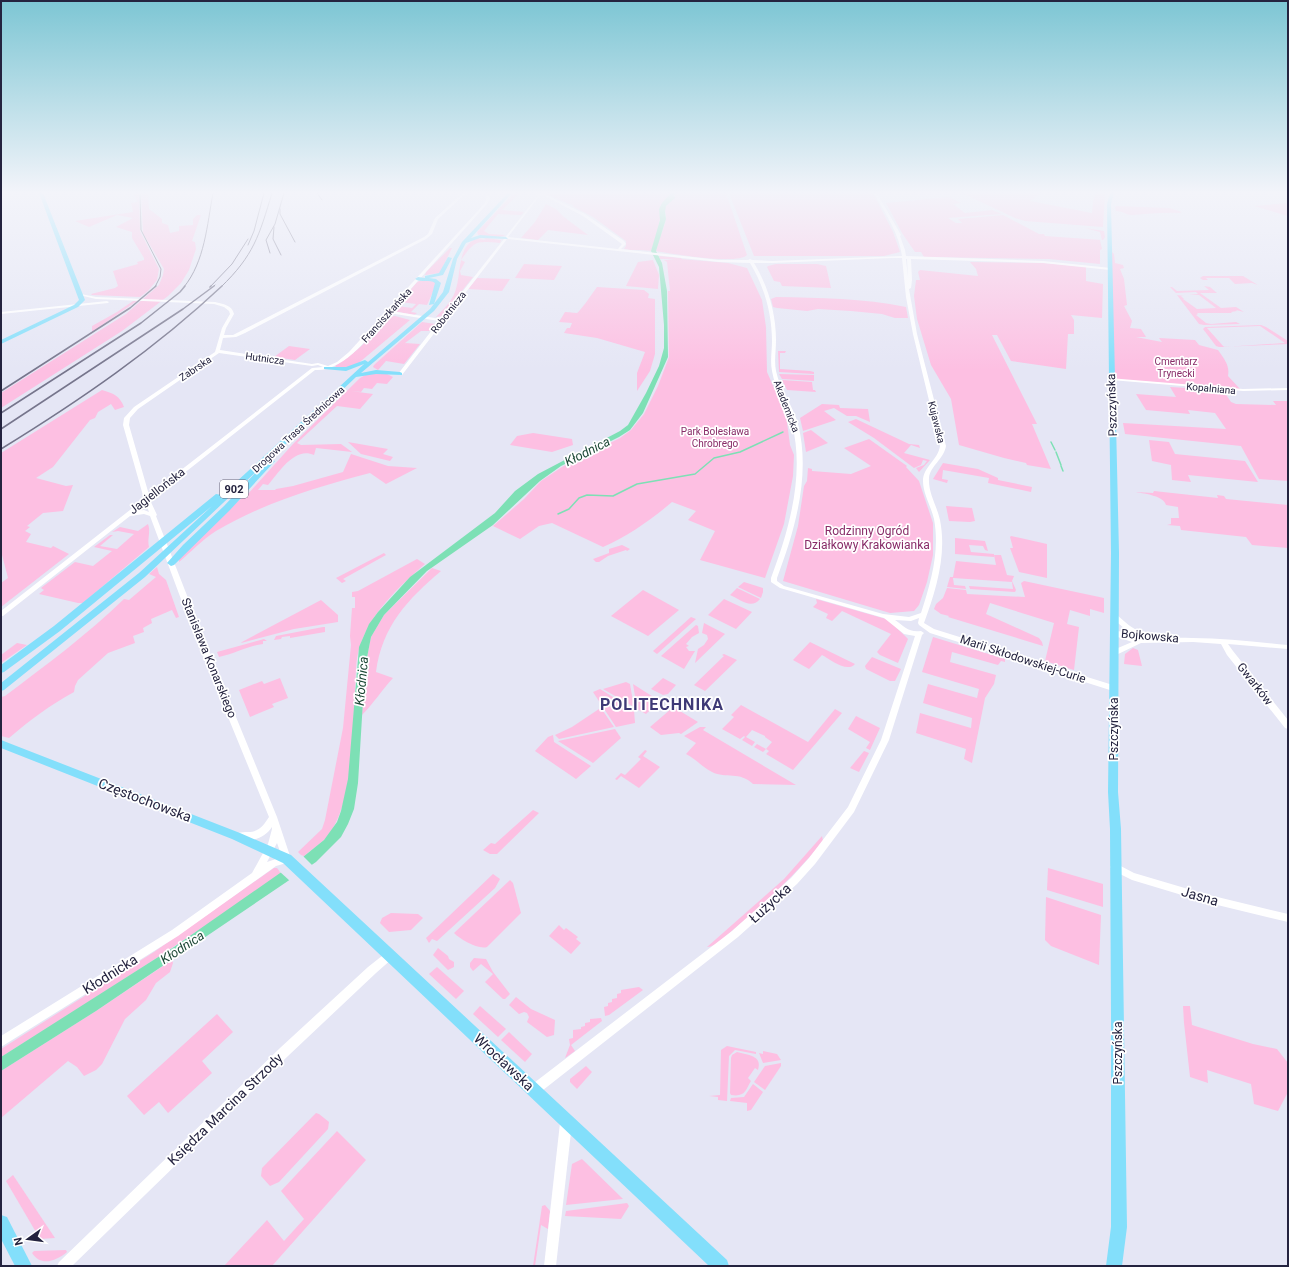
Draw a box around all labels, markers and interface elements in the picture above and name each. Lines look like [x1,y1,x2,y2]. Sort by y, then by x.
street label: Franciszkańska [359,286,414,345]
street label: Robotnicza [429,289,468,335]
street label: Hutnicza [245,350,285,367]
street label: Zabrska [177,354,213,383]
park label: Cmentarz Trynecki [1154,356,1198,379]
street label: Pszczyńska [1104,373,1120,437]
street label: Akademicka [772,379,802,434]
street label: Kopalniana [1186,381,1236,396]
street label: Drogowa Trasa Średnicowa [249,383,347,475]
street label: Kujawska [926,400,947,444]
park label: Park Bolesława Chrobrego [681,426,749,449]
water label: Kłodnica [562,434,613,469]
street label: Jagiellońska [126,465,188,517]
road number: 902 [220,480,248,498]
park label: Rodzinny Ogród Działkowy Krakowianka [804,524,930,552]
street label: Stanisława Konarskiego [178,596,240,720]
street label: Bojkowska [1121,627,1179,645]
street label: Marii Skłodowskiej-Curie [958,632,1088,686]
water label: Kłodnica [352,656,371,706]
street label: Gwarków [1234,660,1276,708]
district label: POLITECHNIKA [600,695,724,714]
street label: Pszczyńska [1107,698,1121,760]
street label: Częstochowska [96,775,194,825]
street label: Łużycka [746,880,794,926]
street label: Jasna [1180,883,1220,909]
water label: Kłodnica [158,928,207,967]
street label: Kłodnicka [80,951,140,997]
street label: Pszczyńska [1111,1022,1125,1084]
street label: Wrocławska [471,1030,537,1094]
street label: Księdza Marcina Strzody [164,1050,286,1168]
north arrow [8,1219,48,1259]
text: N [11,1236,26,1247]

